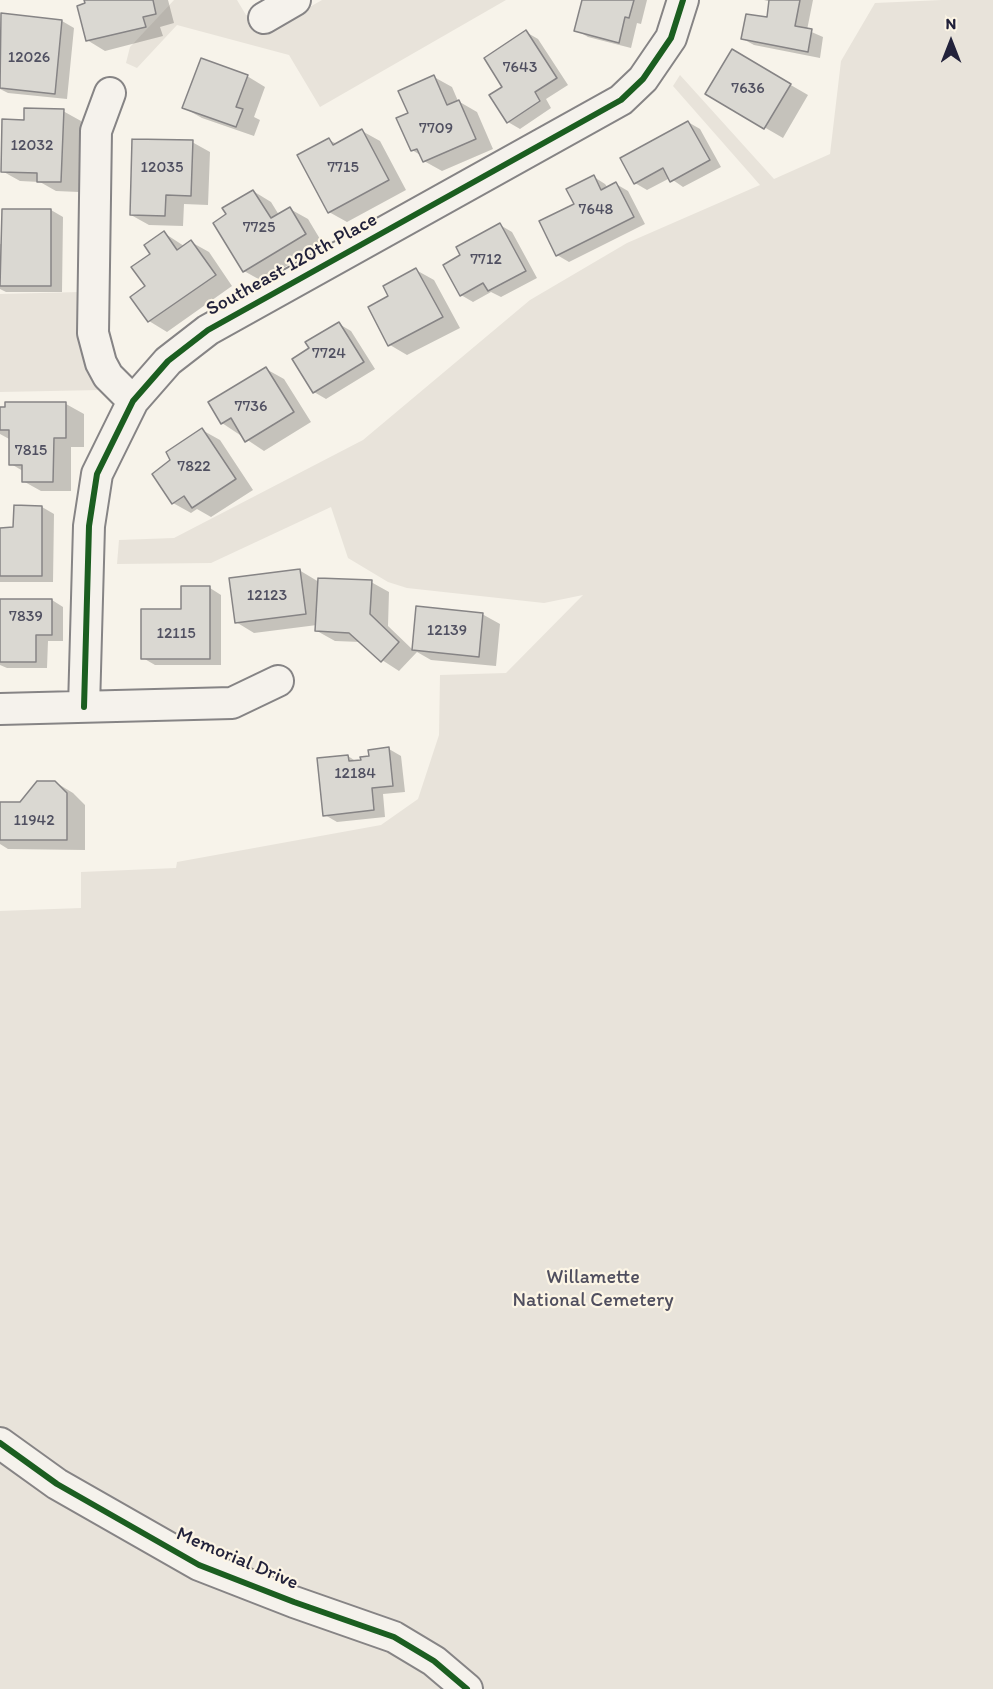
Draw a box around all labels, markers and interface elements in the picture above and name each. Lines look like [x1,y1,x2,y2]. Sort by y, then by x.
north arrow [921,12,981,72]
text: N [946,14,956,33]
house number: 12026 [8,48,50,68]
house number: 7643 [503,58,537,78]
house number: 7636 [731,79,765,99]
house number: 7709 [419,119,453,139]
house number: 12032 [11,136,53,156]
house number: 12035 [141,158,183,178]
house number: 7715 [327,158,359,178]
house number: 7648 [579,200,613,220]
street label: Southeast 120th Place [202,208,382,322]
house number: 7725 [243,218,275,238]
house number: 7712 [470,250,502,270]
house number: 7724 [312,344,346,364]
house number: 7736 [234,397,268,417]
house number: 7815 [15,441,47,461]
house number: 7822 [177,457,211,477]
house number: 12123 [247,586,287,606]
house number: 7839 [9,607,43,627]
house number: 12139 [427,621,467,641]
house number: 12115 [156,624,196,644]
house number: 12184 [334,764,376,784]
house number: 11942 [13,811,55,831]
park label: Willamette National Cemetery [512,1266,674,1313]
street label: Memorial Drive [172,1522,302,1596]

